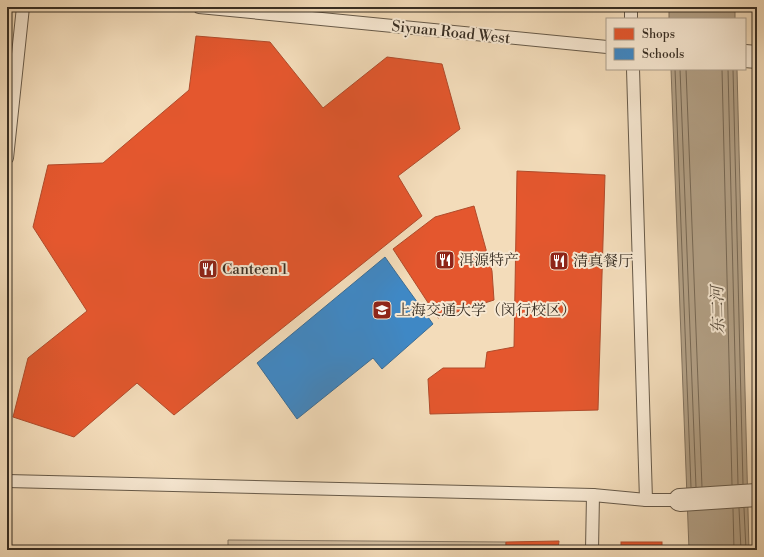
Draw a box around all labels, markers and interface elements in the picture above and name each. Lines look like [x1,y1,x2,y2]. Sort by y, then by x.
street label: Siyuan Road West [391,17,512,48]
legend [606,18,746,70]
text: Shops [642,27,675,42]
text: Schools [642,47,684,62]
restaurant icon: 洱源特产 [434,249,456,271]
restaurant icon: 清真餐厅 [548,250,570,272]
place label: 洱源特产 [459,251,519,270]
place label: 清真餐厅 [573,252,633,271]
restaurant icon: Canteen 1 [197,258,219,280]
place label: Canteen 1 [222,260,288,279]
water label: 东二河 [708,283,728,334]
school or university icon: 上海交通大学（闵行校区） [371,299,393,321]
place label: 上海交通大学（闵行校区） [396,301,576,320]

